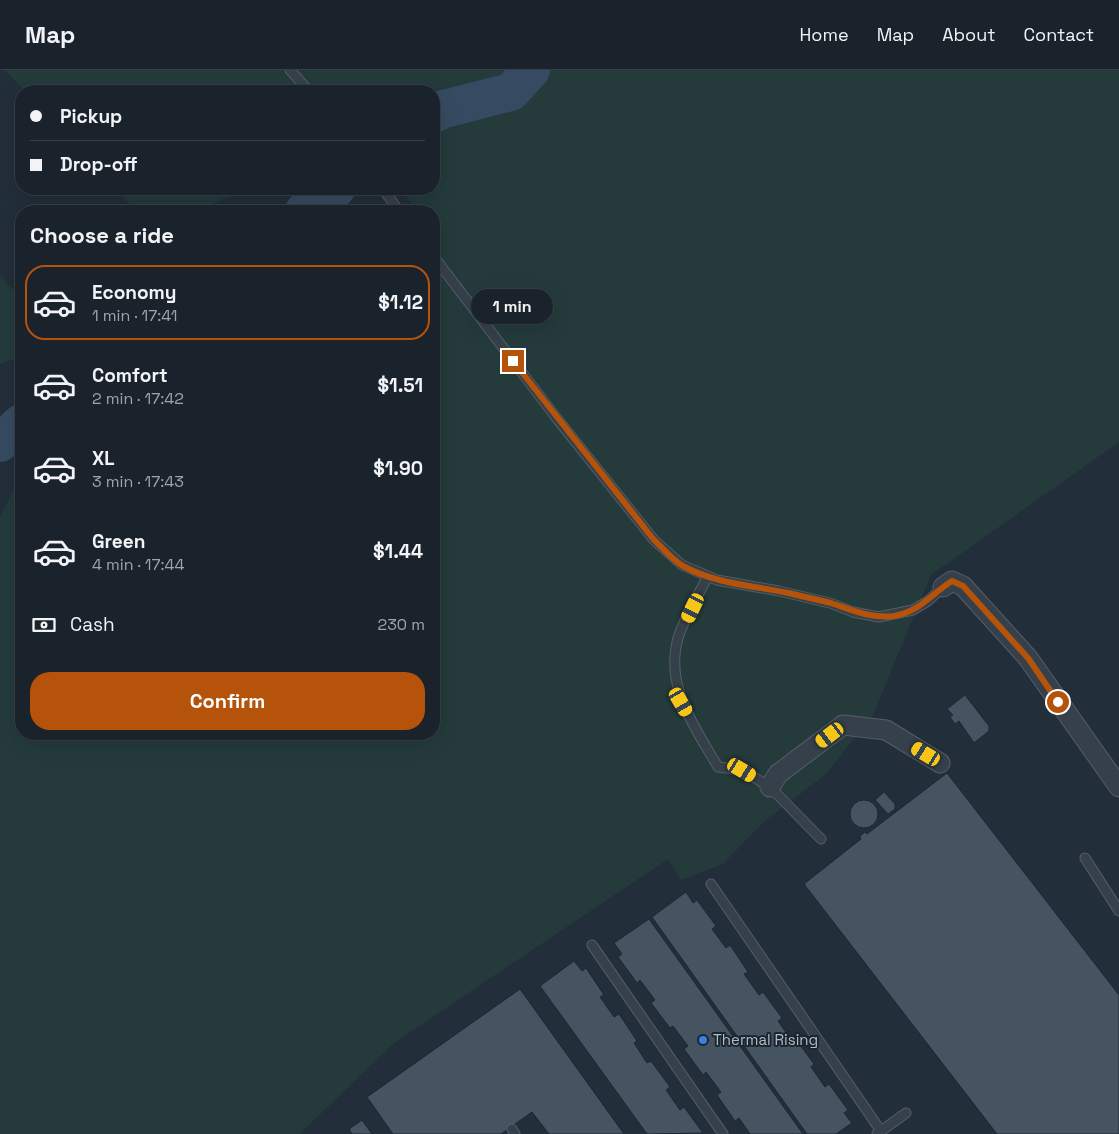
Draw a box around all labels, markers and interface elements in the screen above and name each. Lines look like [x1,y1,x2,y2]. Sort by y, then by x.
text: Map [25,19,75,50]
text: Home [800,23,849,46]
text: Map [877,23,914,46]
text: About [942,23,996,46]
text: Contact [1024,23,1094,46]
text: Pickup [60,104,122,129]
text: Drop-off [60,152,138,177]
text: Choose a ride [30,221,174,249]
icon: car [32,280,77,325]
text: Economy [92,280,176,305]
callout: 1 min [472,288,554,324]
text: $1.12 [378,290,423,315]
text: 1 min [492,296,532,317]
text: 1 min · 17:41 [92,305,178,326]
route end [502,350,524,372]
icon: car [32,363,77,408]
text: Comfort [92,363,168,388]
text: $1.51 [378,373,423,398]
text: 2 min · 17:42 [92,388,184,409]
icon: car [32,446,77,491]
text: XL [92,446,115,471]
text: $1.90 [373,456,423,481]
text: 3 min · 17:43 [92,471,184,492]
icon: car [32,529,77,574]
text: Green [92,529,145,554]
text: $1.44 [373,539,423,564]
text: 4 min · 17:44 [92,554,185,575]
car [679,591,706,625]
icon: cash [30,611,58,639]
text: Cash [70,612,115,637]
text: 230 m [378,614,425,635]
button: Confirm [30,672,425,730]
car [667,685,694,719]
route start [1047,691,1069,713]
car [813,720,846,750]
car [909,740,942,768]
car [725,756,758,784]
place label: Thermal Rising [713,1030,818,1049]
marker: Thermal Rising [697,1034,709,1046]

